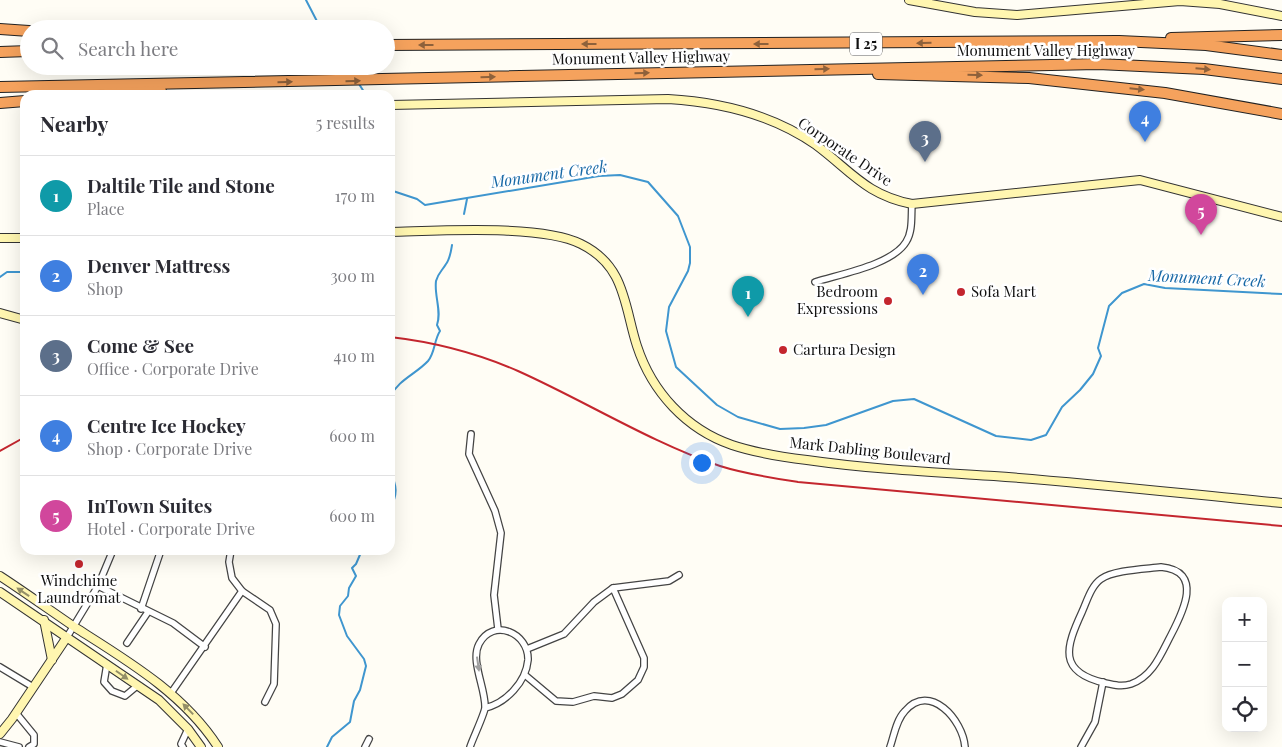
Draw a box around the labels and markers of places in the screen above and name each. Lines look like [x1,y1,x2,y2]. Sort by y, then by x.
pin: 4 [1129,101,1161,142]
pin: 3 [909,121,941,162]
pin: 5 [1185,194,1217,235]
pin: 2 [907,254,939,295]
pin: 1 [732,276,764,317]
place label: Bedroom Expressions [797,281,879,318]
place label: Sofa Mart [971,281,1036,301]
marker: Sofa Mart [955,286,967,298]
marker: Bedroom Expressions [882,295,894,307]
place label: Cartura Design [793,339,896,359]
marker: Cartura Design [777,344,789,356]
marker: Windchime Laundromat [73,558,85,570]
place label: Windchime Laundromat [37,570,121,607]

